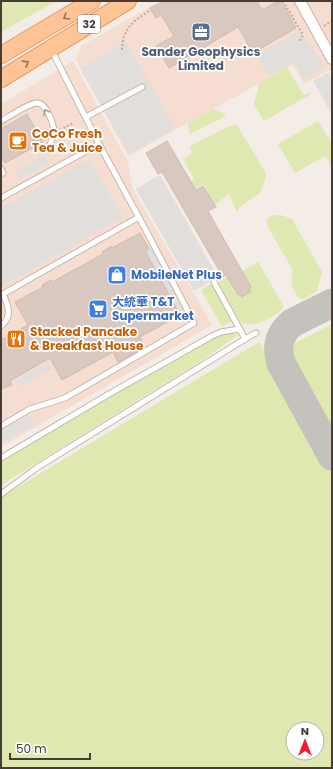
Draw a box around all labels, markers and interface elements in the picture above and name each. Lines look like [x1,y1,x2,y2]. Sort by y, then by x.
one-way arrow [63,12,70,19]
road number: 32 [78,15,100,33]
office icon: Sander Geophysics Limited [190,21,212,43]
place label: Sander Geophysics Limited [141,43,261,74]
one-way arrow [22,61,29,68]
one-way arrow [44,109,51,116]
place label: CoCo Fresh Tea & Juice [32,125,103,156]
cafe icon: CoCo Fresh Tea & Juice [7,130,29,152]
shop icon: MobileNet Plus [106,264,128,286]
place label: MobileNet Plus [131,266,222,283]
place label: 大統華 T&T Supermarket [112,293,194,324]
supermarket icon: 大統華 T&T Supermarket [87,298,109,320]
place label: Stacked Pancake & Breakfast House [30,323,144,354]
restaurant icon: Stacked Pancake & Breakfast House [5,328,27,350]
north arrow [285,721,325,761]
text: N [301,723,309,739]
scale bar [10,735,90,761]
text: 50 m [16,740,47,757]

